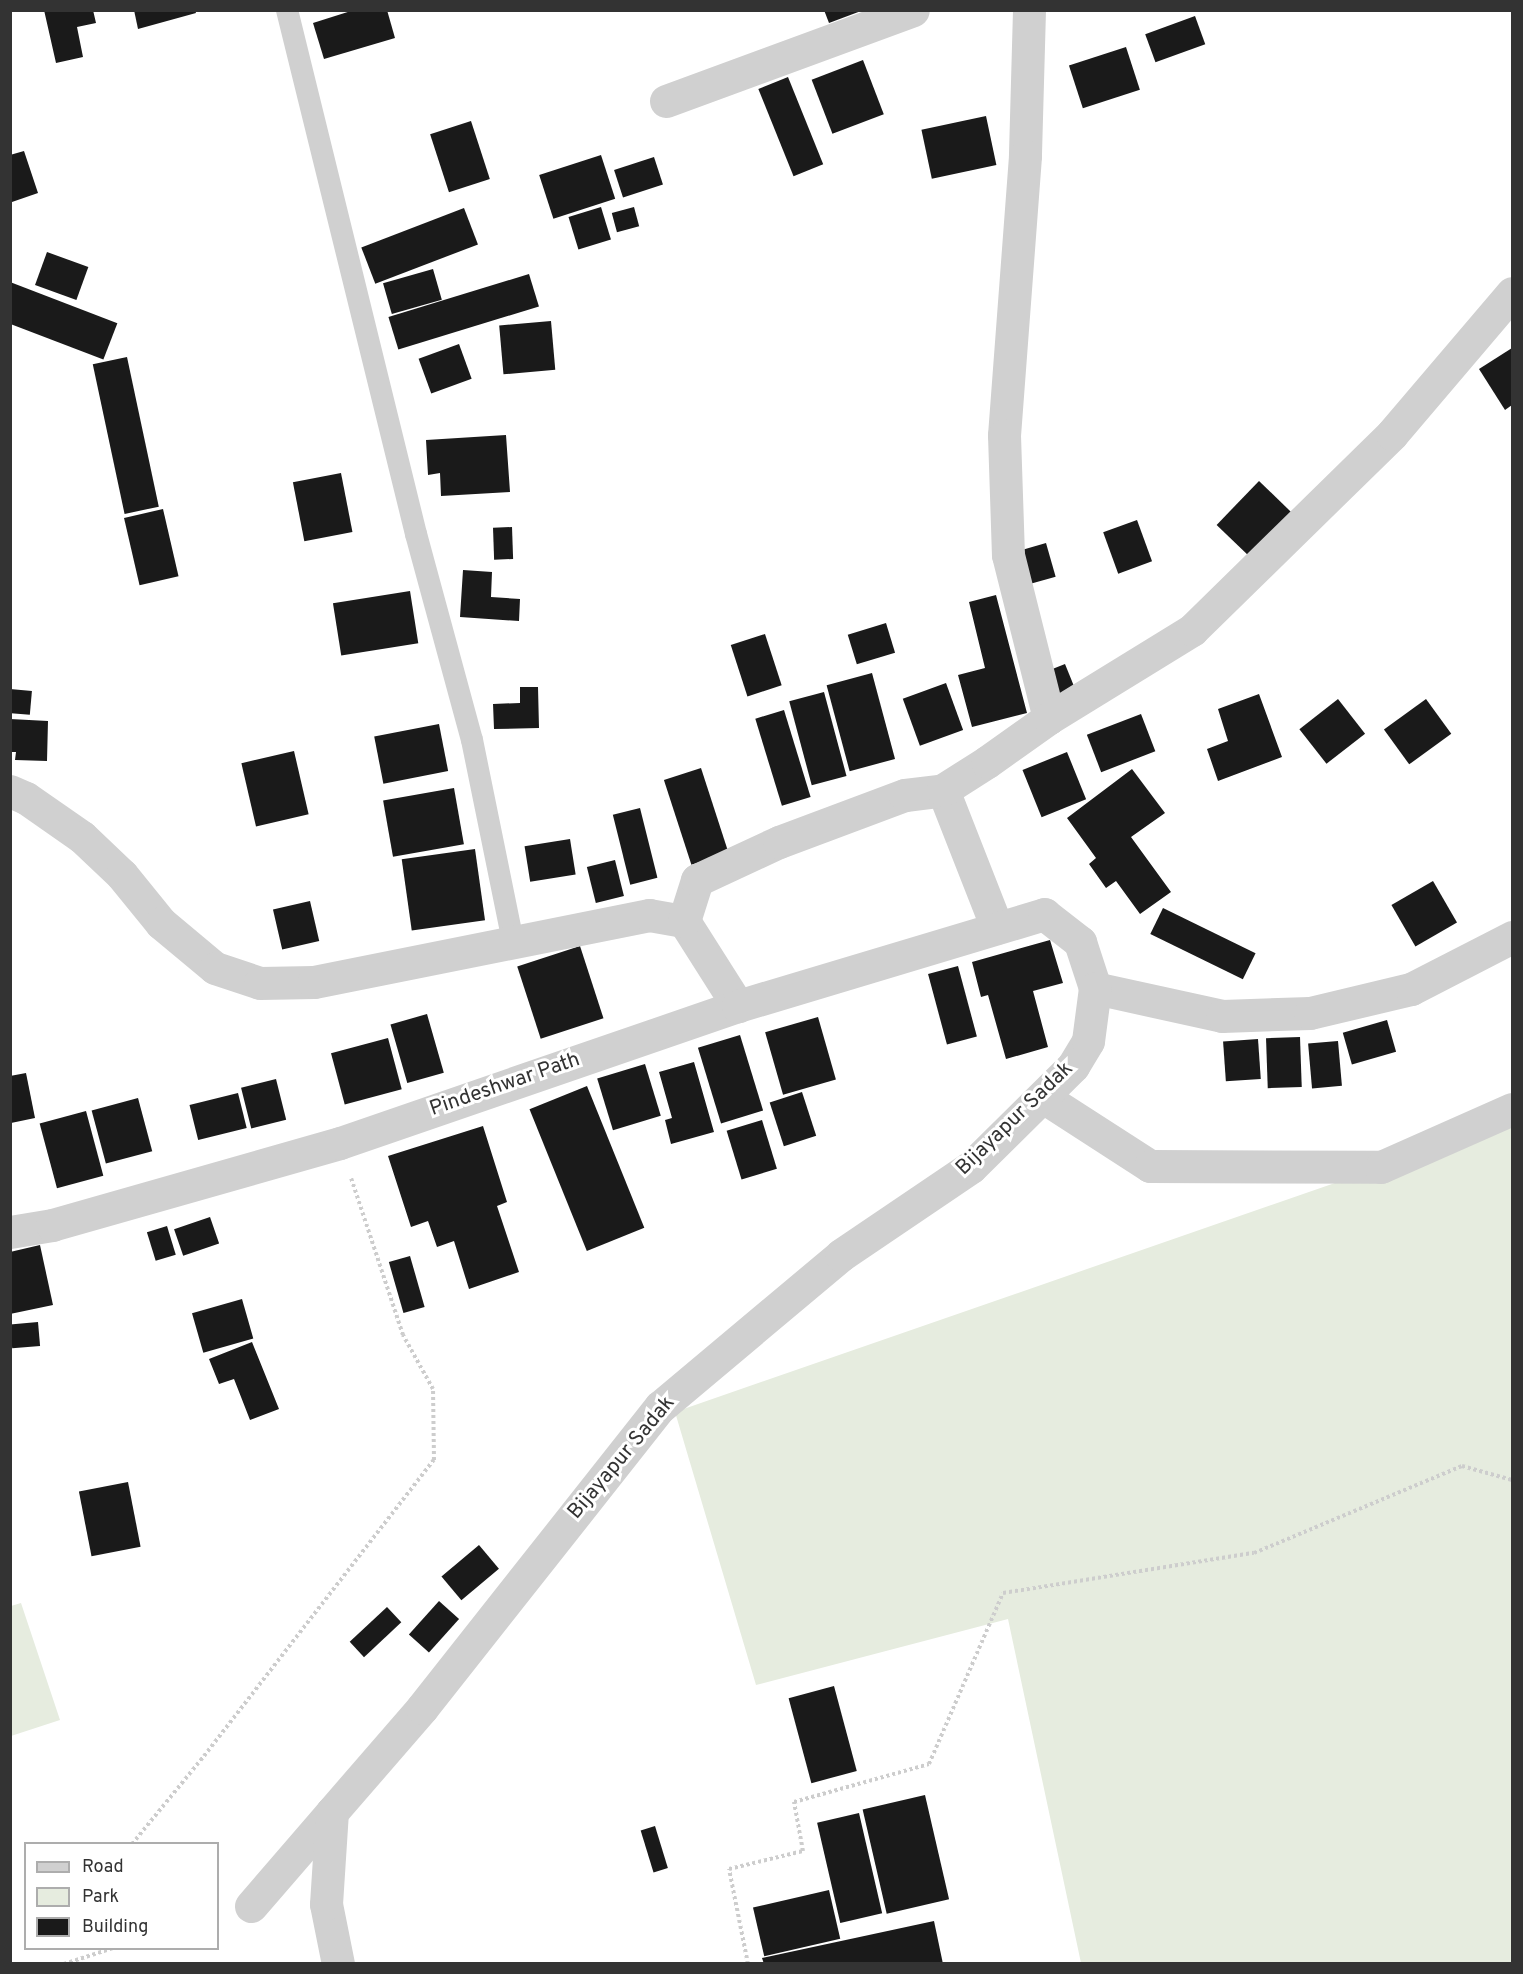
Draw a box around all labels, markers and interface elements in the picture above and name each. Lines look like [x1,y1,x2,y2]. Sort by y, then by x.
street label: Pindeshwar Path [427,1048,583,1122]
street label: Bijayapur Sadak [951,1057,1079,1181]
street label: Bijayapur Sadak [563,1391,681,1525]
legend [24,1842,219,1950]
text: Road [82,1856,124,1879]
text: Park [82,1886,119,1909]
text: Building [82,1916,148,1939]

